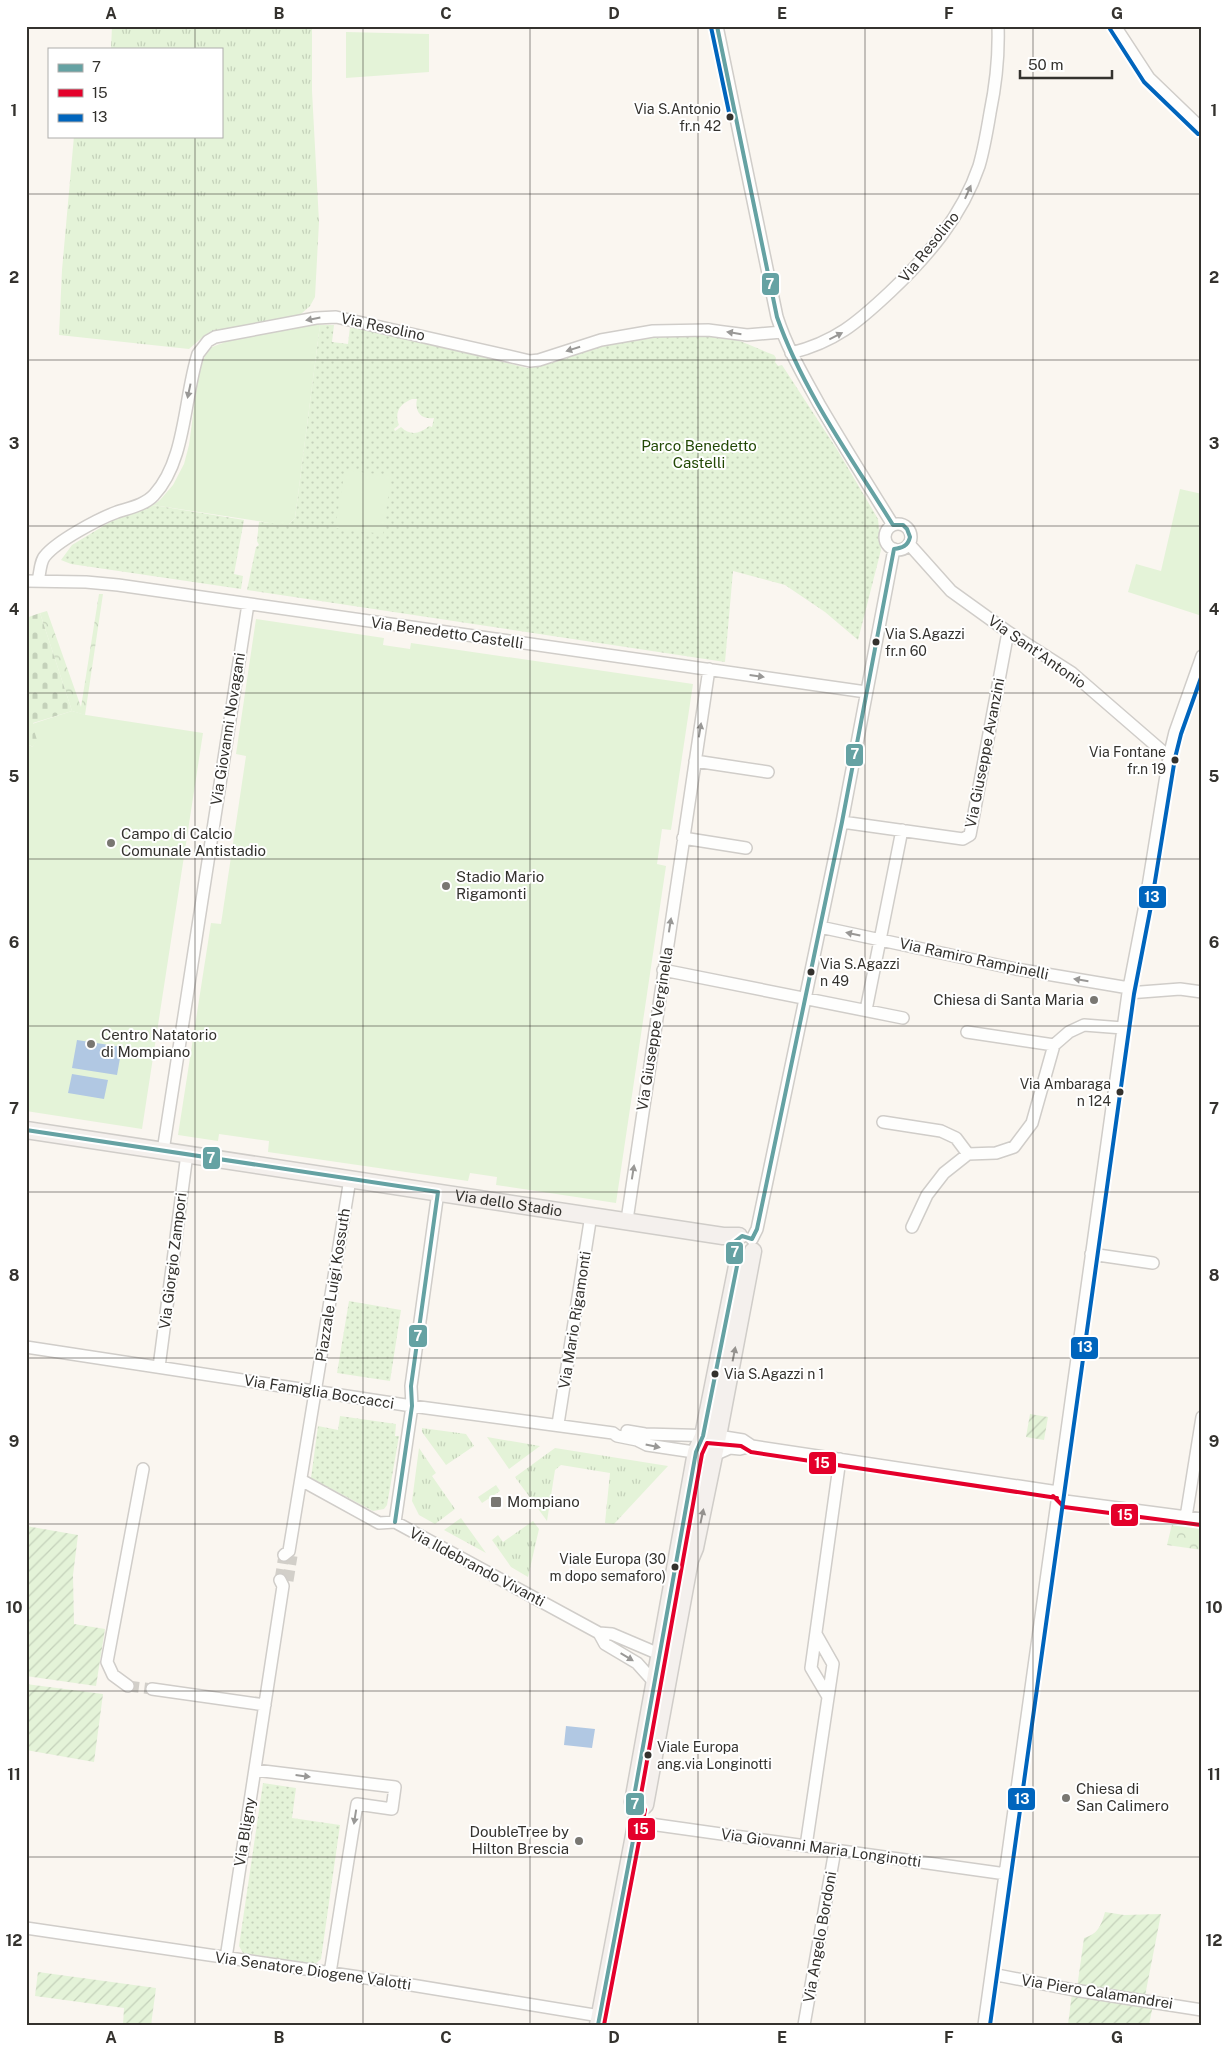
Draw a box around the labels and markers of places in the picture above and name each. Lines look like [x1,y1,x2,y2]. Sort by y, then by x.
place label: Via S.Antonio fr.n 42 [634,101,721,134]
marker: Via S.Antonio fr.n 42 [725,112,735,122]
place label: Via S.Agazzi fr.n 60 [885,626,965,659]
marker: Via S.Agazzi fr.n 60 [871,637,881,647]
place label: Via Fontane fr.n 19 [1089,744,1166,777]
marker: Via Fontane fr.n 19 [1170,755,1180,765]
place label: Campo di Calcio Comunale Antistadio [121,825,266,859]
marker: Campo di Calcio Comunale Antistadio [105,837,117,849]
place label: Stadio Mario Rigamonti [456,868,544,902]
marker: Stadio Mario Rigamonti [440,880,452,892]
place label: Via S.Agazzi n 49 [820,956,900,989]
marker: Via S.Agazzi n 49 [806,967,816,977]
place label: Chiesa di Santa Maria [933,991,1084,1008]
marker: Chiesa di Santa Maria [1088,994,1100,1006]
place label: Centro Natatorio di Mompiano [101,1026,217,1060]
marker: Centro Natatorio di Mompiano [85,1038,97,1050]
place label: Via Ambaraga n 124 [1020,1076,1111,1109]
marker: Via Ambaraga n 124 [1115,1087,1125,1097]
place label: Via S.Agazzi n 1 [724,1366,824,1382]
marker: Via S.Agazzi n 1 [710,1369,720,1379]
place label: Mompiano [507,1493,580,1510]
marker: Mompiano [489,1495,503,1509]
place label: Viale Europa (30 m dopo semaforo) [549,1551,666,1584]
marker: Viale Europa (30 m dopo semaforo) [670,1562,680,1572]
place label: Viale Europa ang.via Longinotti [657,1739,772,1772]
marker: Viale Europa ang.via Longinotti [643,1750,653,1760]
place label: Chiesa di San Calimero [1076,1780,1169,1814]
marker: Chiesa di San Calimero [1060,1792,1072,1804]
place label: DoubleTree by Hilton Brescia [470,1823,569,1857]
marker: DoubleTree by Hilton Brescia [573,1835,585,1847]

